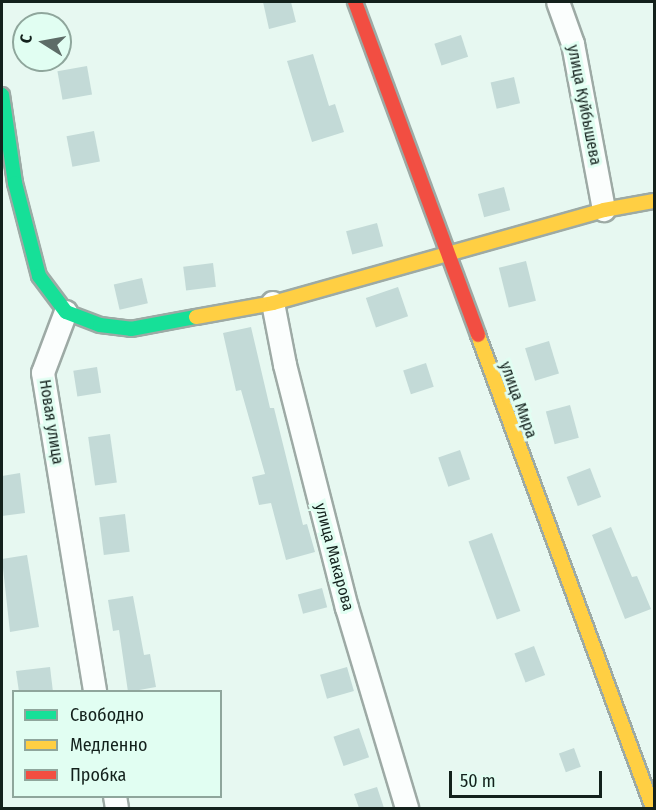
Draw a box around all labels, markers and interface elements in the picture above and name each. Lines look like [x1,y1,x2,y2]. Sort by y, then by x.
north arrow [12,12,72,72]
text: С [16,33,36,45]
street label: улица Куйбышева [563,43,605,167]
street label: улица Мира [495,359,541,441]
street label: Новая улица [35,378,67,466]
street label: улица Макарова [310,501,358,613]
legend [12,690,222,798]
text: Свободно [70,704,144,726]
text: Медленно [70,734,148,756]
scale bar [452,759,605,797]
text: Пробка [70,764,126,786]
text: 50 m [460,770,496,792]

